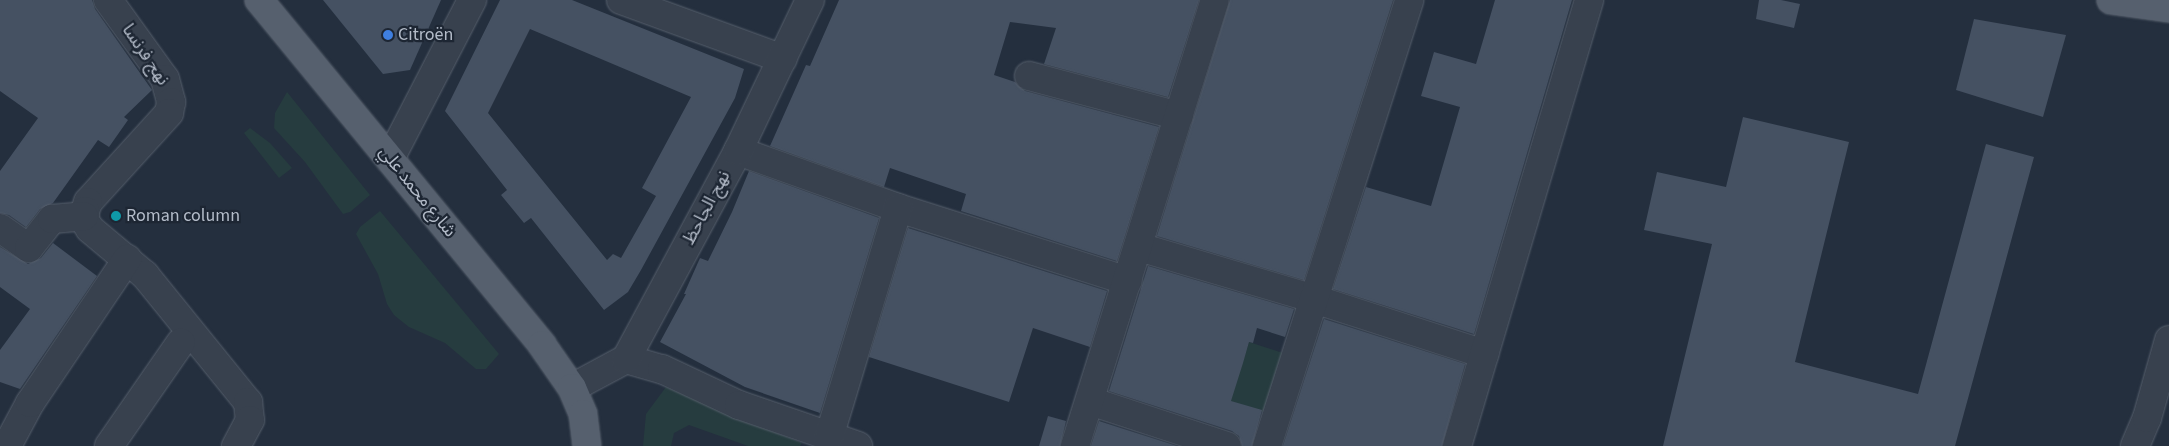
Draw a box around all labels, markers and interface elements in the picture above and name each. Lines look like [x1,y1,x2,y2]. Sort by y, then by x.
street label: نهج فرنسا [117,20,173,90]
place label: Citroën [398,24,453,46]
marker: Citroën [382,29,394,41]
street label: شارع محمد علي [374,142,460,242]
street label: نهج الجاحظ [679,167,735,249]
place label: Roman column [126,205,240,227]
marker: Roman column [110,210,122,222]

